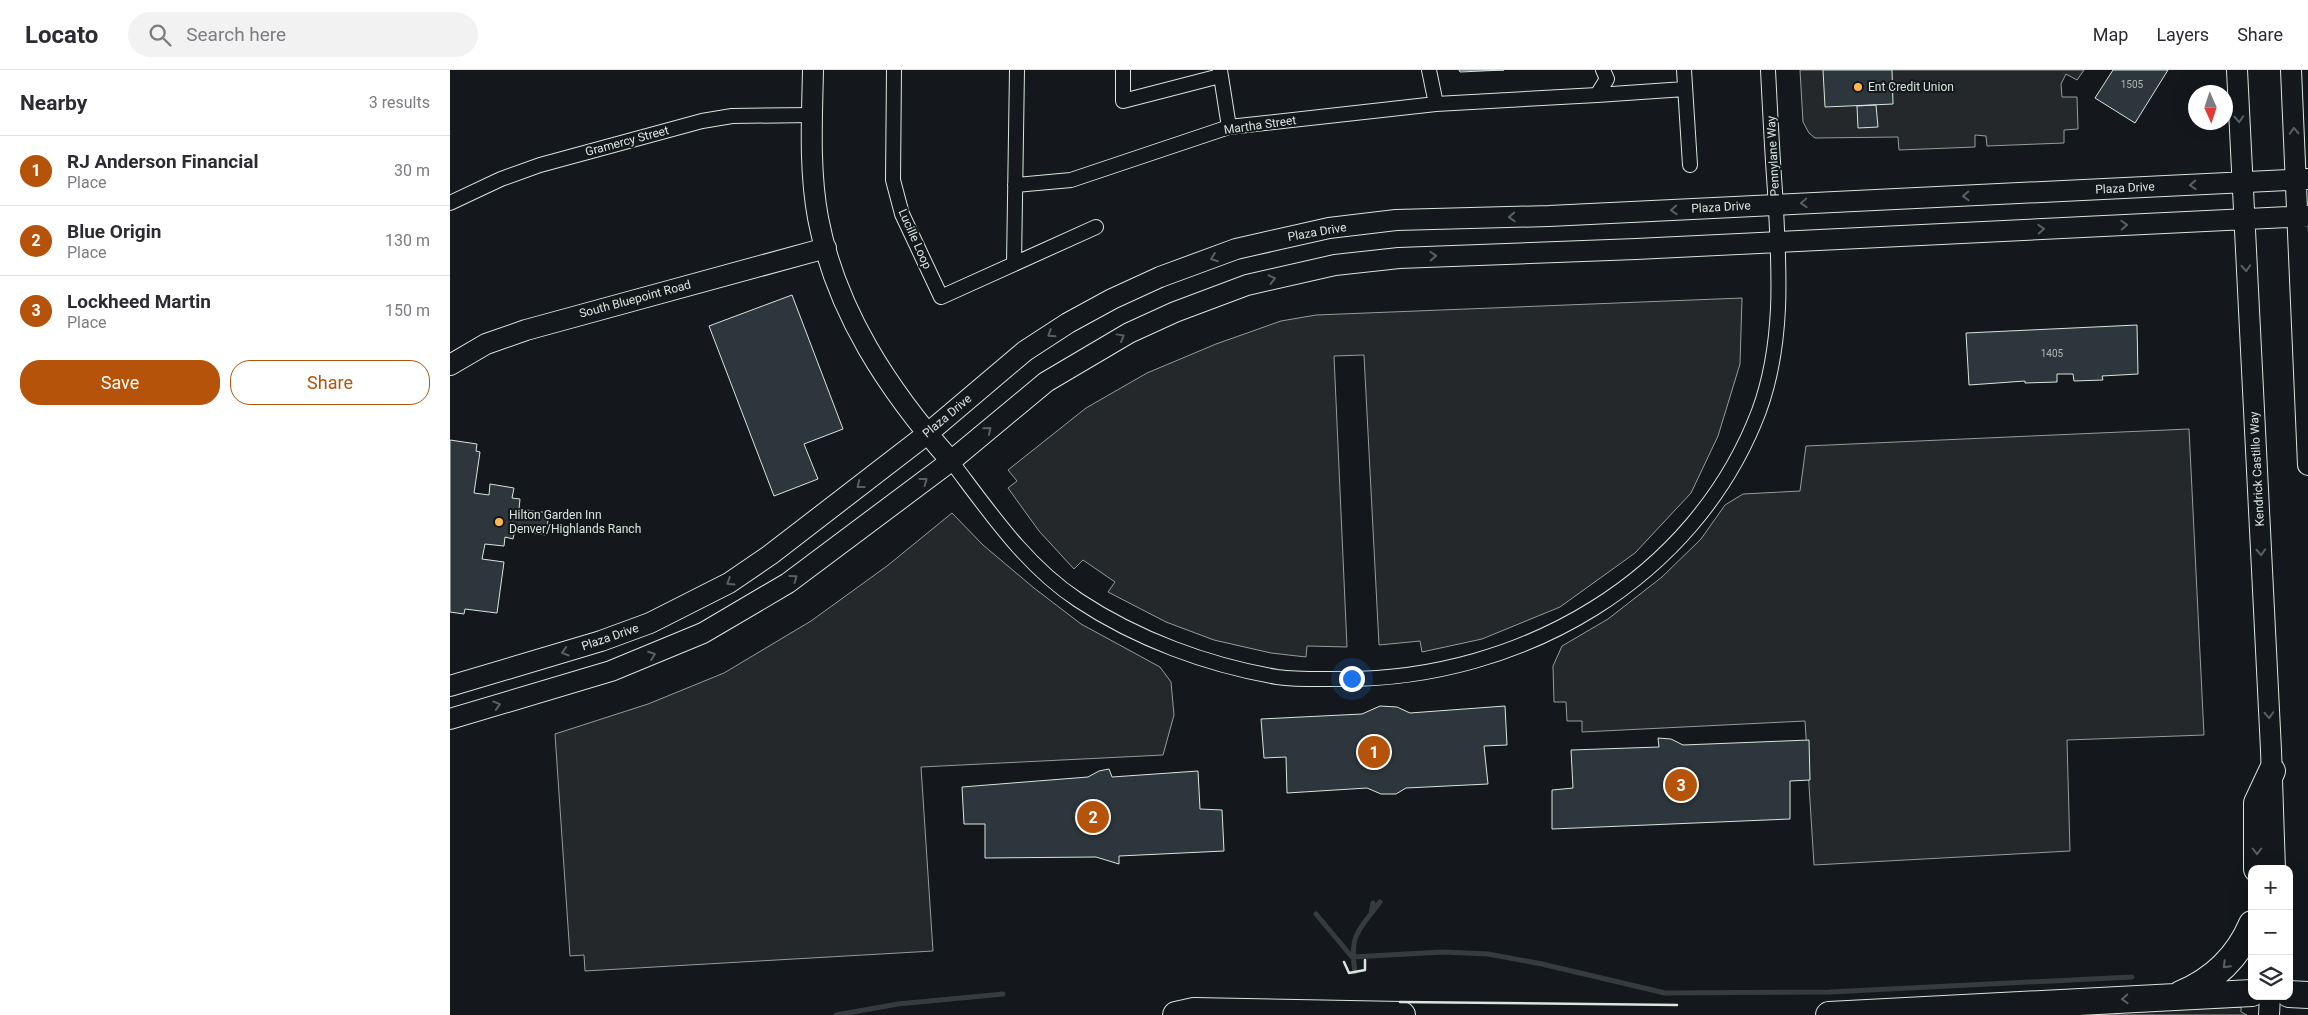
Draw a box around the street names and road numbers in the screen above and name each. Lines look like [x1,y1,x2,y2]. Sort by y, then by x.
street label: Martha Street [1223,113,1297,137]
street label: Pennylane Way [1764,115,1782,197]
street label: Gramercy Street [584,123,670,159]
street label: Plaza Drive [2095,179,2155,197]
street label: Plaza Drive [1691,198,1751,216]
street label: Lucille Loop [896,207,935,271]
street label: Plaza Drive [1287,220,1347,244]
street label: South Bluepoint Road [578,277,692,321]
street label: Plaza Drive [920,392,974,440]
street label: Kendrick Castillo Way [2247,411,2267,527]
street label: Plaza Drive [580,621,640,653]

